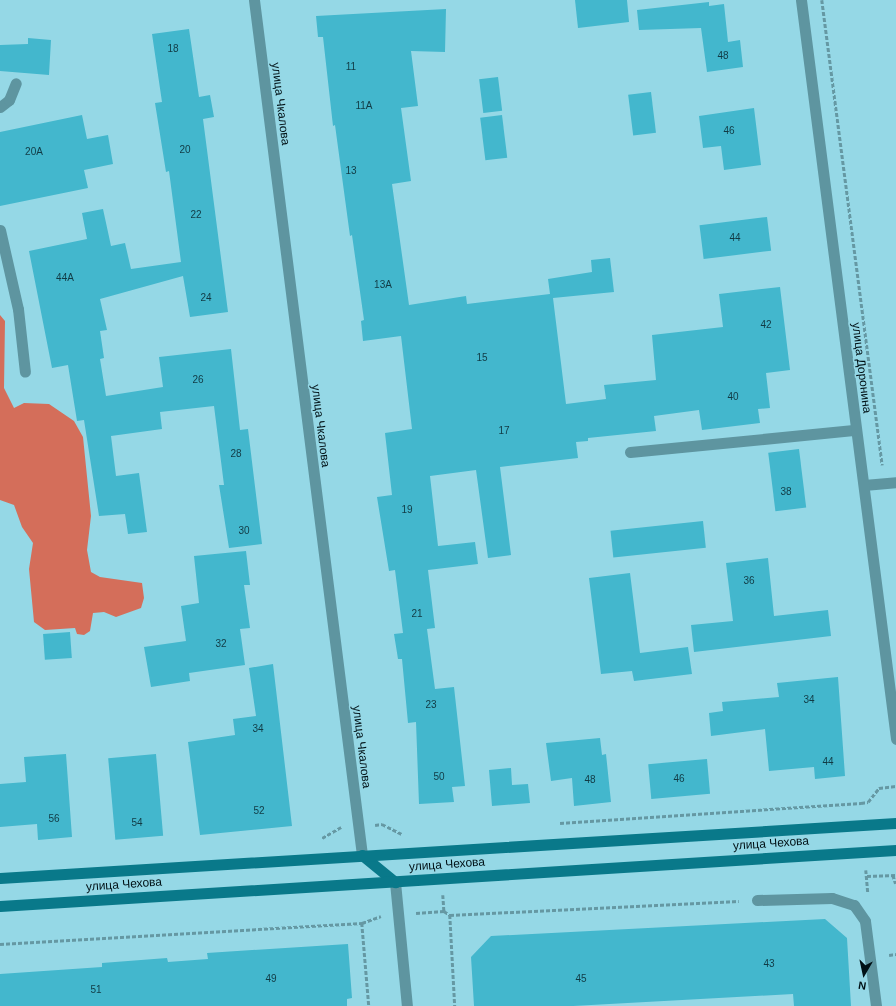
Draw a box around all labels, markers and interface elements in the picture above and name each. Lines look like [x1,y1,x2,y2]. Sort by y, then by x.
house number: 18 [167,43,179,55]
house number: 48 [717,50,729,62]
house number: 11 [346,61,356,73]
street label: улица Чкалова [268,62,292,146]
house number: 11А [355,100,373,112]
house number: 46 [723,125,735,137]
house number: 20 [179,144,191,156]
house number: 20А [25,146,43,158]
house number: 13 [345,165,357,177]
house number: 22 [190,209,202,221]
house number: 44 [729,232,741,244]
house number: 44А [56,272,74,284]
house number: 13А [374,279,392,291]
house number: 24 [200,292,212,304]
house number: 42 [760,319,772,331]
street label: улица Доронина [848,322,874,414]
house number: 15 [476,352,488,364]
house number: 26 [192,374,204,386]
street label: улица Чкалова [308,384,332,468]
house number: 40 [727,391,739,403]
house number: 17 [498,425,510,437]
house number: 28 [230,448,242,460]
house number: 38 [780,486,792,498]
house number: 19 [401,504,413,516]
house number: 30 [238,525,250,537]
house number: 36 [743,575,755,587]
house number: 21 [411,608,423,620]
house number: 32 [215,638,227,650]
house number: 34 [803,694,815,706]
house number: 23 [425,699,437,711]
street label: улица Чкалова [349,705,373,789]
house number: 34 [252,723,264,735]
house number: 44 [822,756,834,768]
house number: 50 [433,771,445,783]
house number: 46 [673,773,685,785]
house number: 48 [584,774,596,786]
house number: 52 [253,805,265,817]
house number: 56 [48,813,60,825]
house number: 54 [131,817,143,829]
street label: улица Чехова [732,834,810,854]
street label: улица Чехова [408,855,486,875]
street label: улица Чехова [85,875,163,895]
north arrow [844,954,884,994]
house number: 43 [763,958,775,970]
house number: 49 [265,973,277,985]
house number: 45 [575,973,587,985]
text: N [857,979,867,992]
house number: 51 [90,984,102,996]

